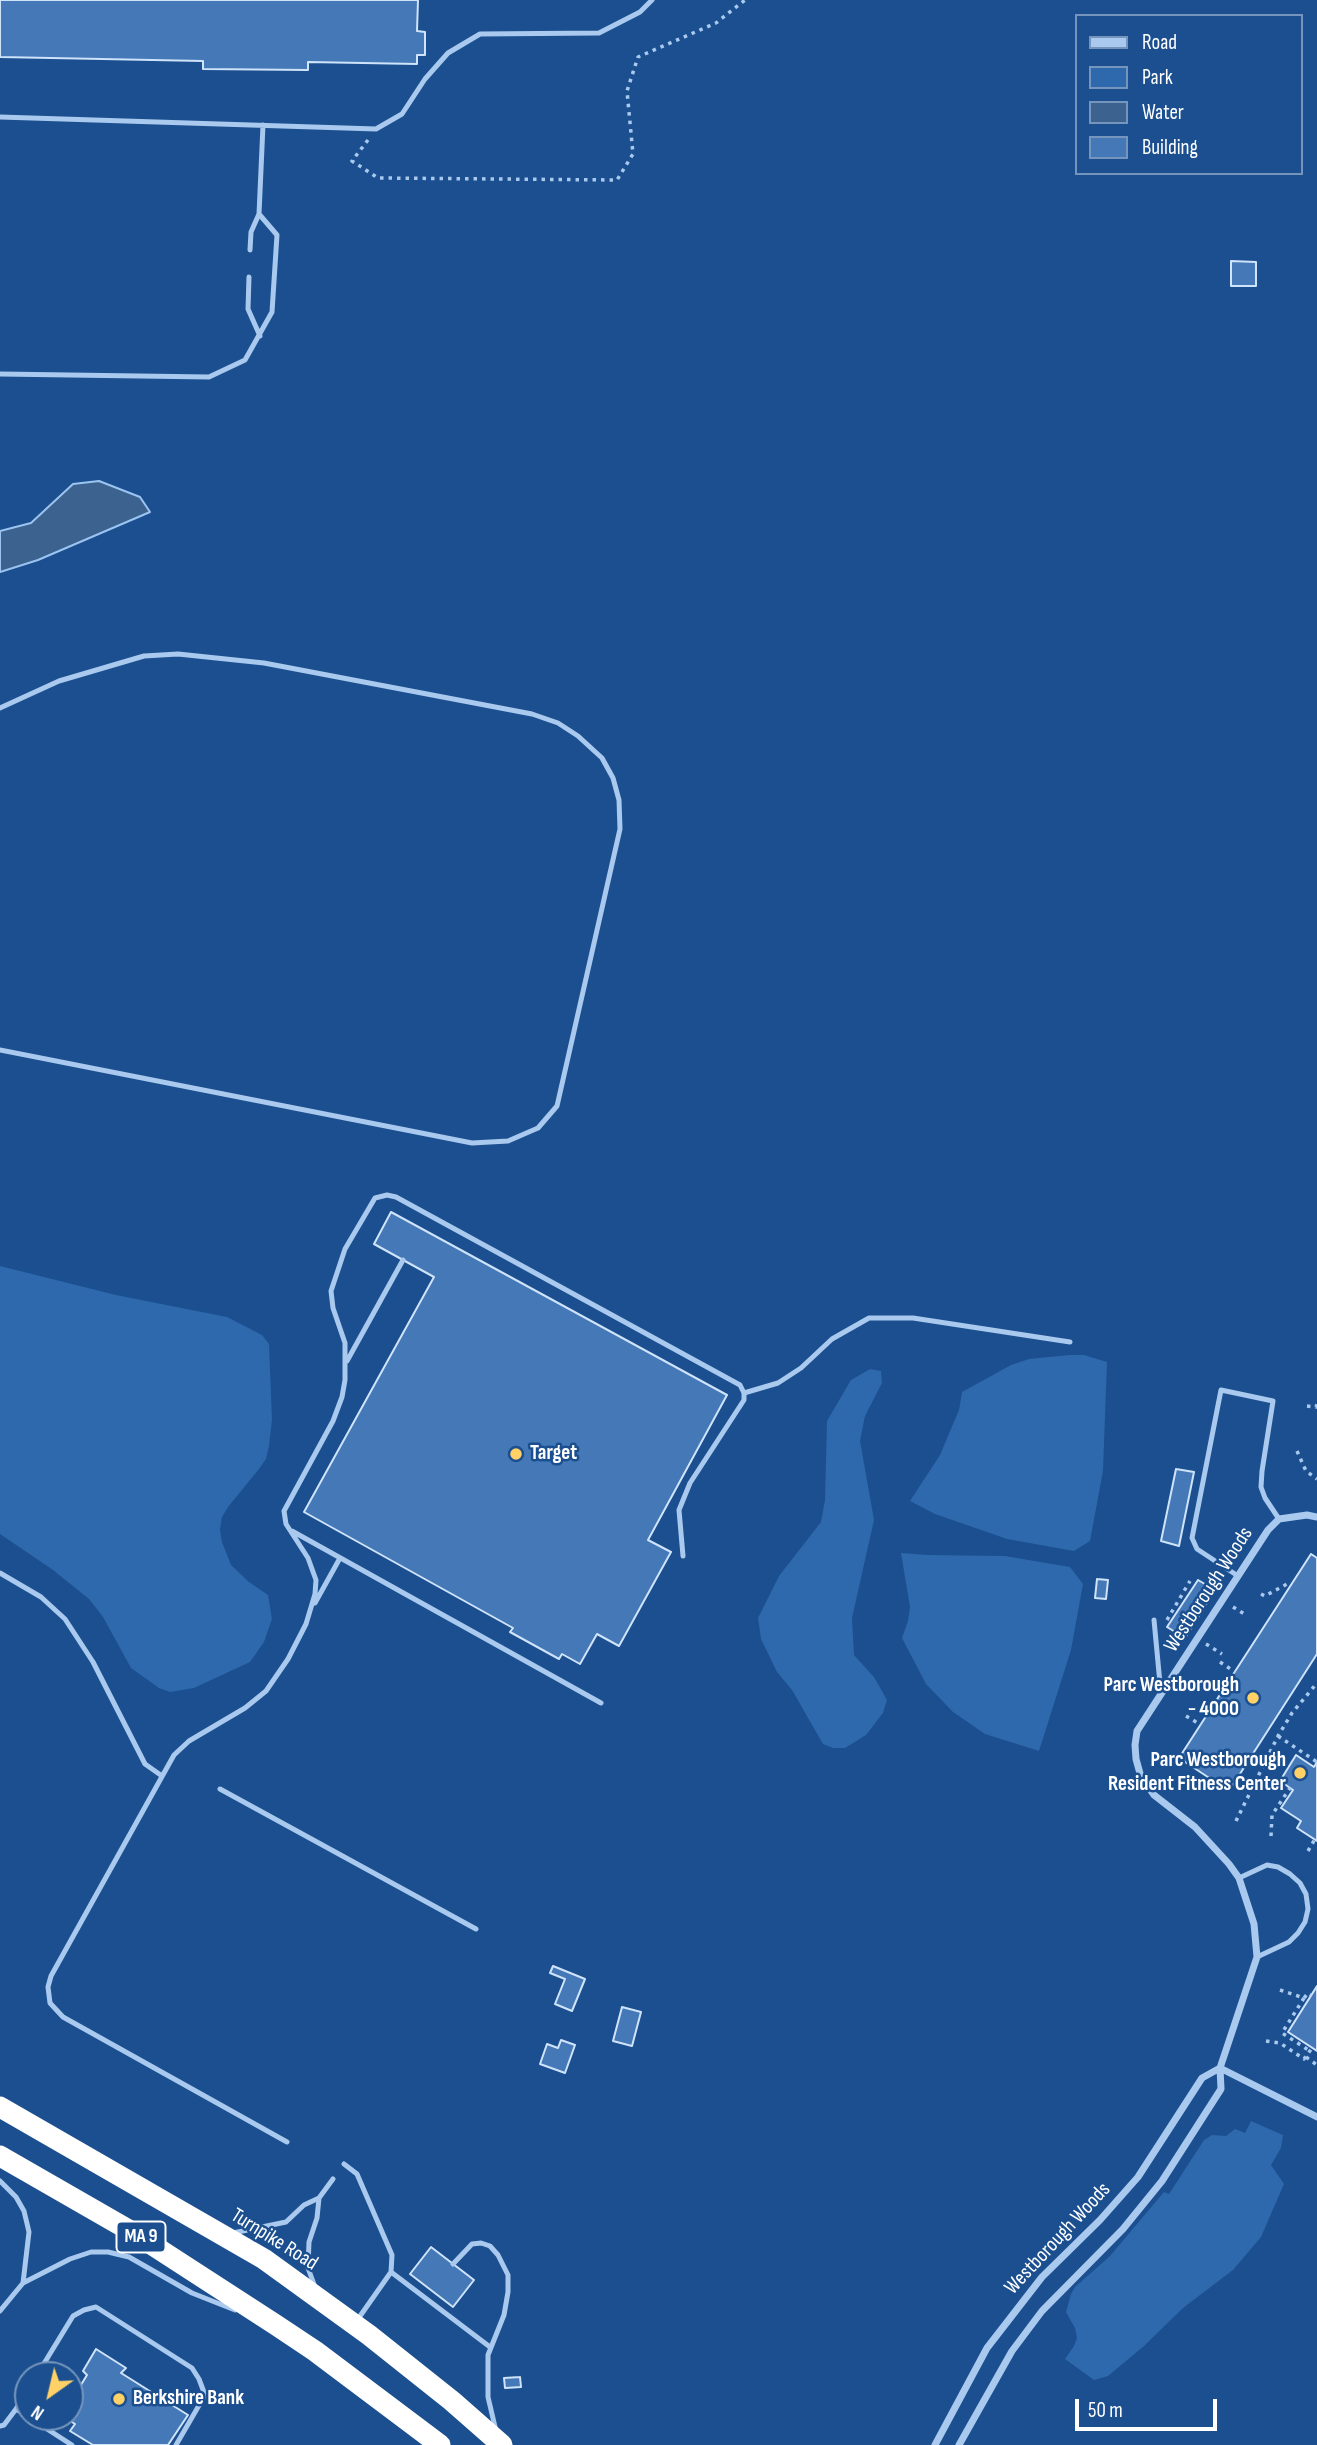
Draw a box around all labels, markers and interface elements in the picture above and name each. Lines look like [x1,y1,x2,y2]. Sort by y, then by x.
legend [1076,14,1303,175]
text: Road [1142,30,1177,55]
text: Park [1142,65,1173,90]
text: Water [1142,100,1184,125]
text: Building [1142,135,1198,160]
place label: Target [530,1441,577,1467]
marker: Target [508,1446,524,1462]
street label: Westborough Woods [1159,1523,1259,1657]
place label: Parc Westborough - 4000 [1104,1673,1239,1723]
marker: Parc Westborough - 4000 [1245,1690,1261,1706]
place label: Parc Westborough Resident Fitness Center [1108,1748,1286,1798]
marker: Parc Westborough Resident Fitness Center [1292,1765,1308,1781]
street label: Westborough Woods [1000,2178,1116,2300]
street label: Turnpike Road [226,2203,322,2277]
road number: MA 9 [116,2222,166,2252]
north arrow [14,2361,84,2431]
place label: Berkshire Bank [133,2386,244,2412]
scale bar [1079,2386,1221,2430]
marker: Berkshire Bank [111,2391,127,2407]
text: 50 m [1088,2398,1123,2423]
text: N [27,2400,49,2425]

